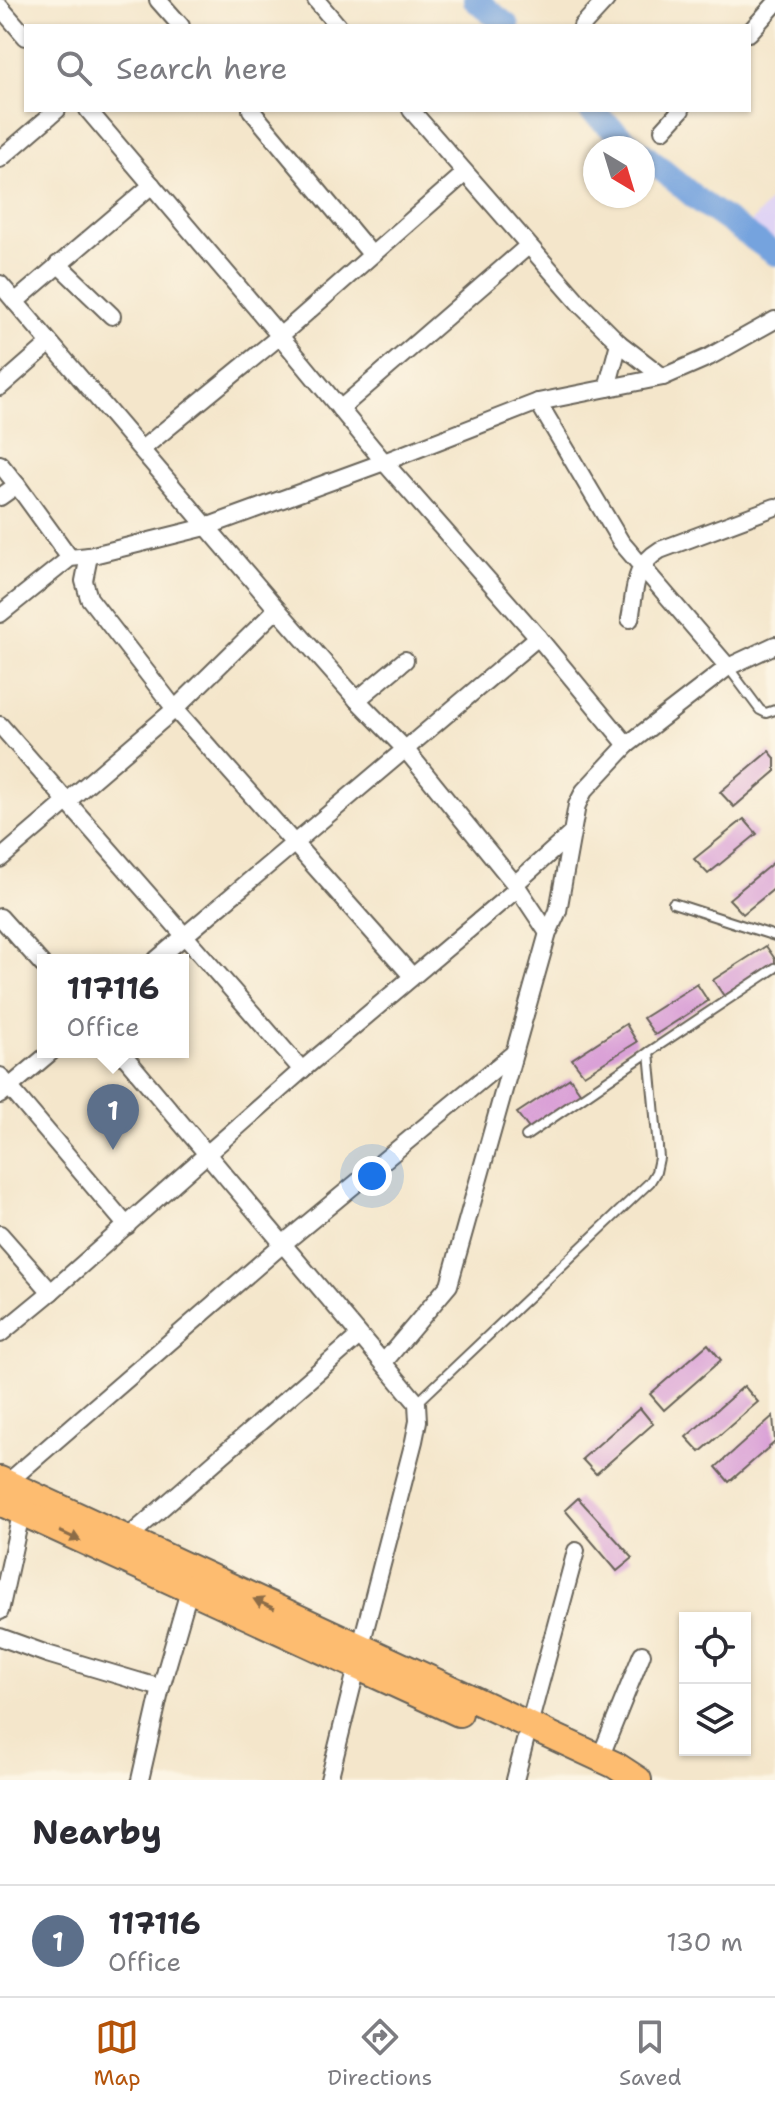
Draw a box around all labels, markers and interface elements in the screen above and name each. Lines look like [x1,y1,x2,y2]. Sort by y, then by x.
search box [24,24,751,112]
icon: search [52,46,96,90]
text: Search here [116,48,287,89]
north arrow [583,136,655,208]
popup [37,954,189,1058]
text: 117116 [67,968,159,1009]
text: Office [67,1009,140,1044]
pin: 1 [87,1084,139,1150]
your location [352,1156,392,1196]
one-way arrow [59,1529,82,1543]
one-way arrow [253,1597,276,1611]
map controls [679,1612,751,1756]
button: locate [679,1612,751,1684]
button: layers [679,1684,751,1756]
text: Nearby [32,1809,162,1855]
text: 117116 [108,1903,201,1944]
text: 1 [52,1924,64,1959]
text: 130 m [666,1924,743,1959]
text: Office [108,1944,181,1979]
tab: Map [93,2015,141,2092]
tab: Directions [327,2015,432,2092]
tab: Saved [619,2015,682,2092]

